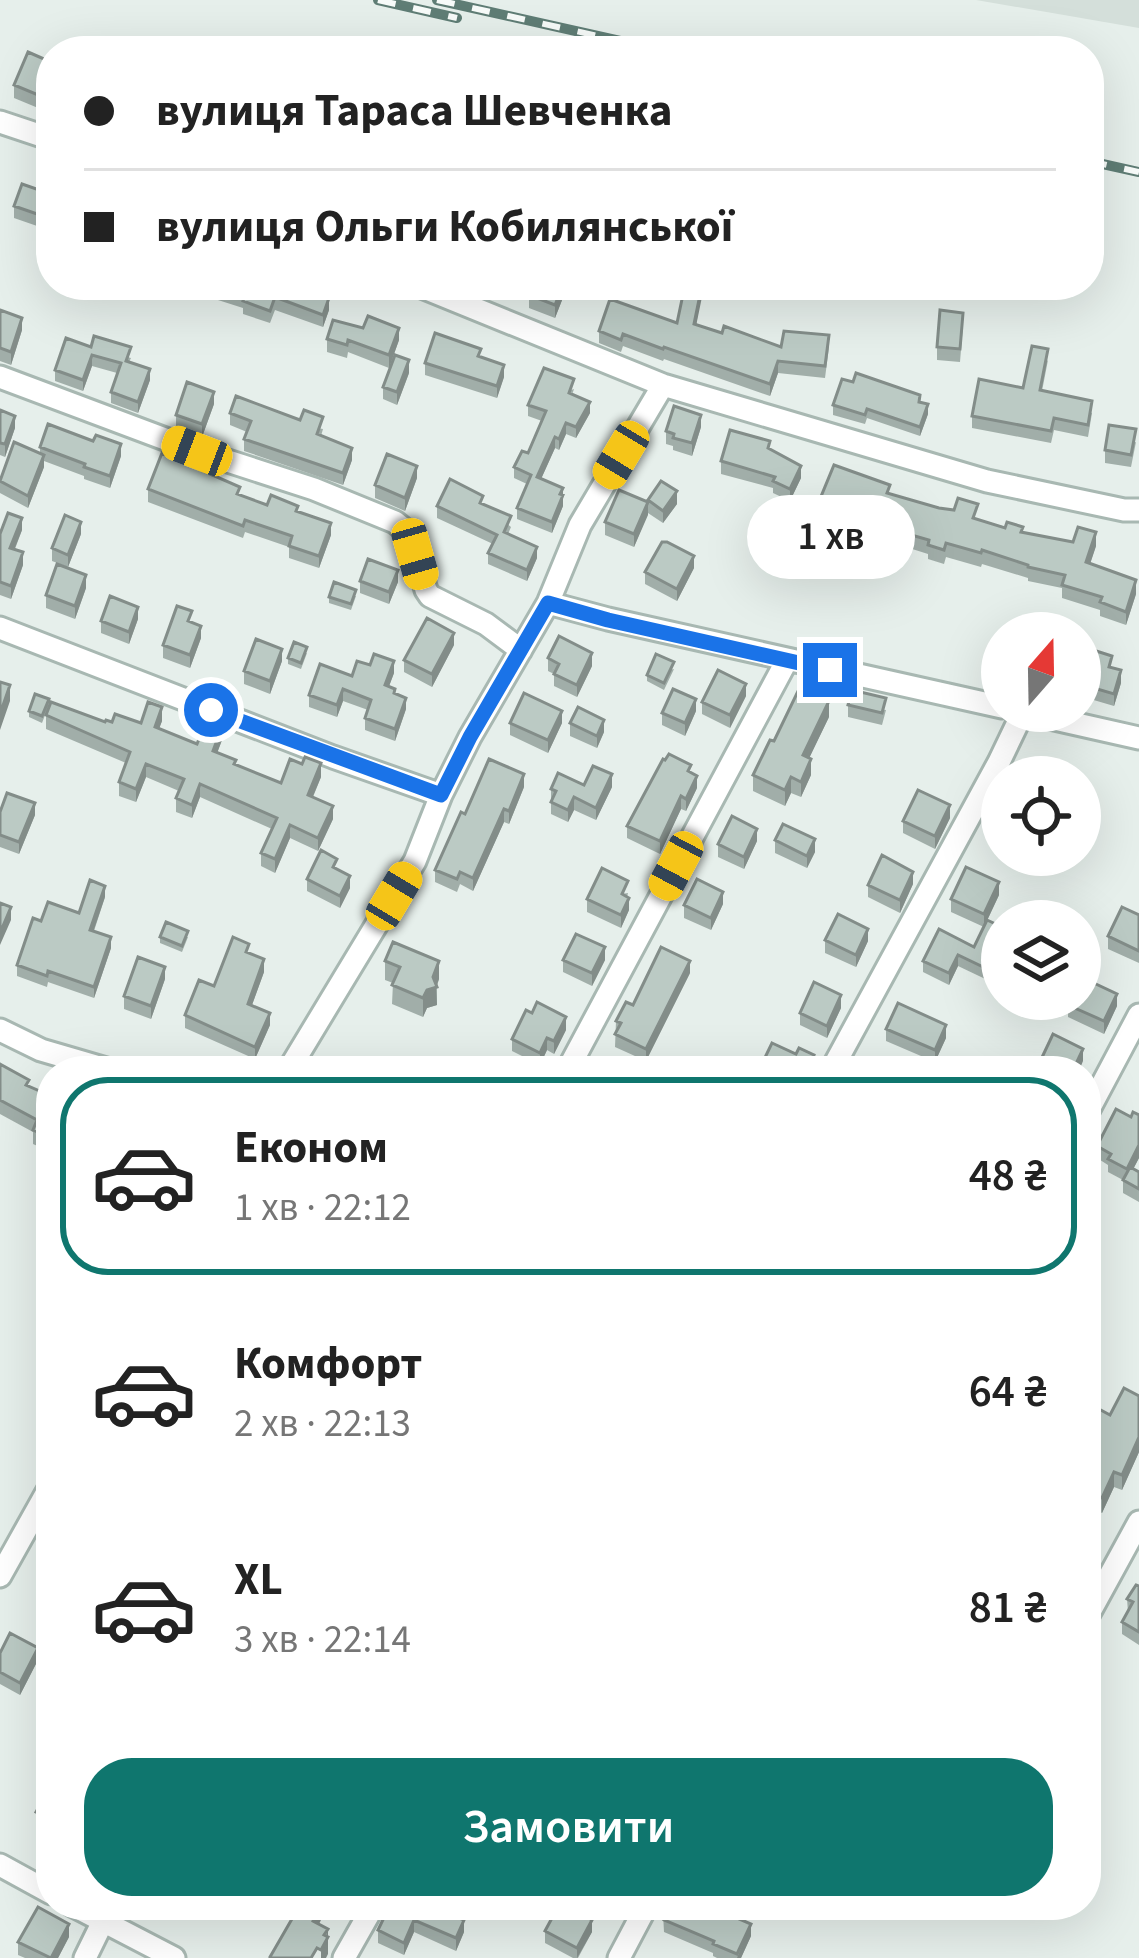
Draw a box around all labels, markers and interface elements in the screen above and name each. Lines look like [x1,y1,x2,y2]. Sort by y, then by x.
text: вулиця Тараса Шевченка [156,79,673,143]
text: вулиця Ольги Кобилянської [156,195,733,259]
car [587,415,655,495]
car [157,421,237,481]
callout: 1 хв [746,496,914,580]
text: 1 хв [798,509,864,565]
car [388,514,442,594]
north arrow [981,612,1101,732]
map controls [981,612,1101,1020]
route end [803,643,857,697]
route start [184,683,238,737]
button: locate [981,756,1101,876]
car [643,826,709,906]
car [360,856,428,936]
button: layers [981,900,1101,1020]
text: Економ [234,1116,388,1180]
icon: car [90,1122,198,1230]
text: 48 ₴ [969,1144,1047,1208]
text: 1 хв · 22:12 [234,1180,411,1236]
text: Комфорт [234,1332,422,1396]
icon: car [90,1338,198,1446]
text: 64 ₴ [969,1360,1047,1424]
text: 2 хв · 22:13 [234,1396,411,1452]
text: XL [234,1548,283,1612]
icon: car [90,1554,198,1662]
text: 81 ₴ [969,1576,1047,1640]
text: 3 хв · 22:14 [234,1612,411,1668]
button: Замовити [84,1758,1053,1896]

